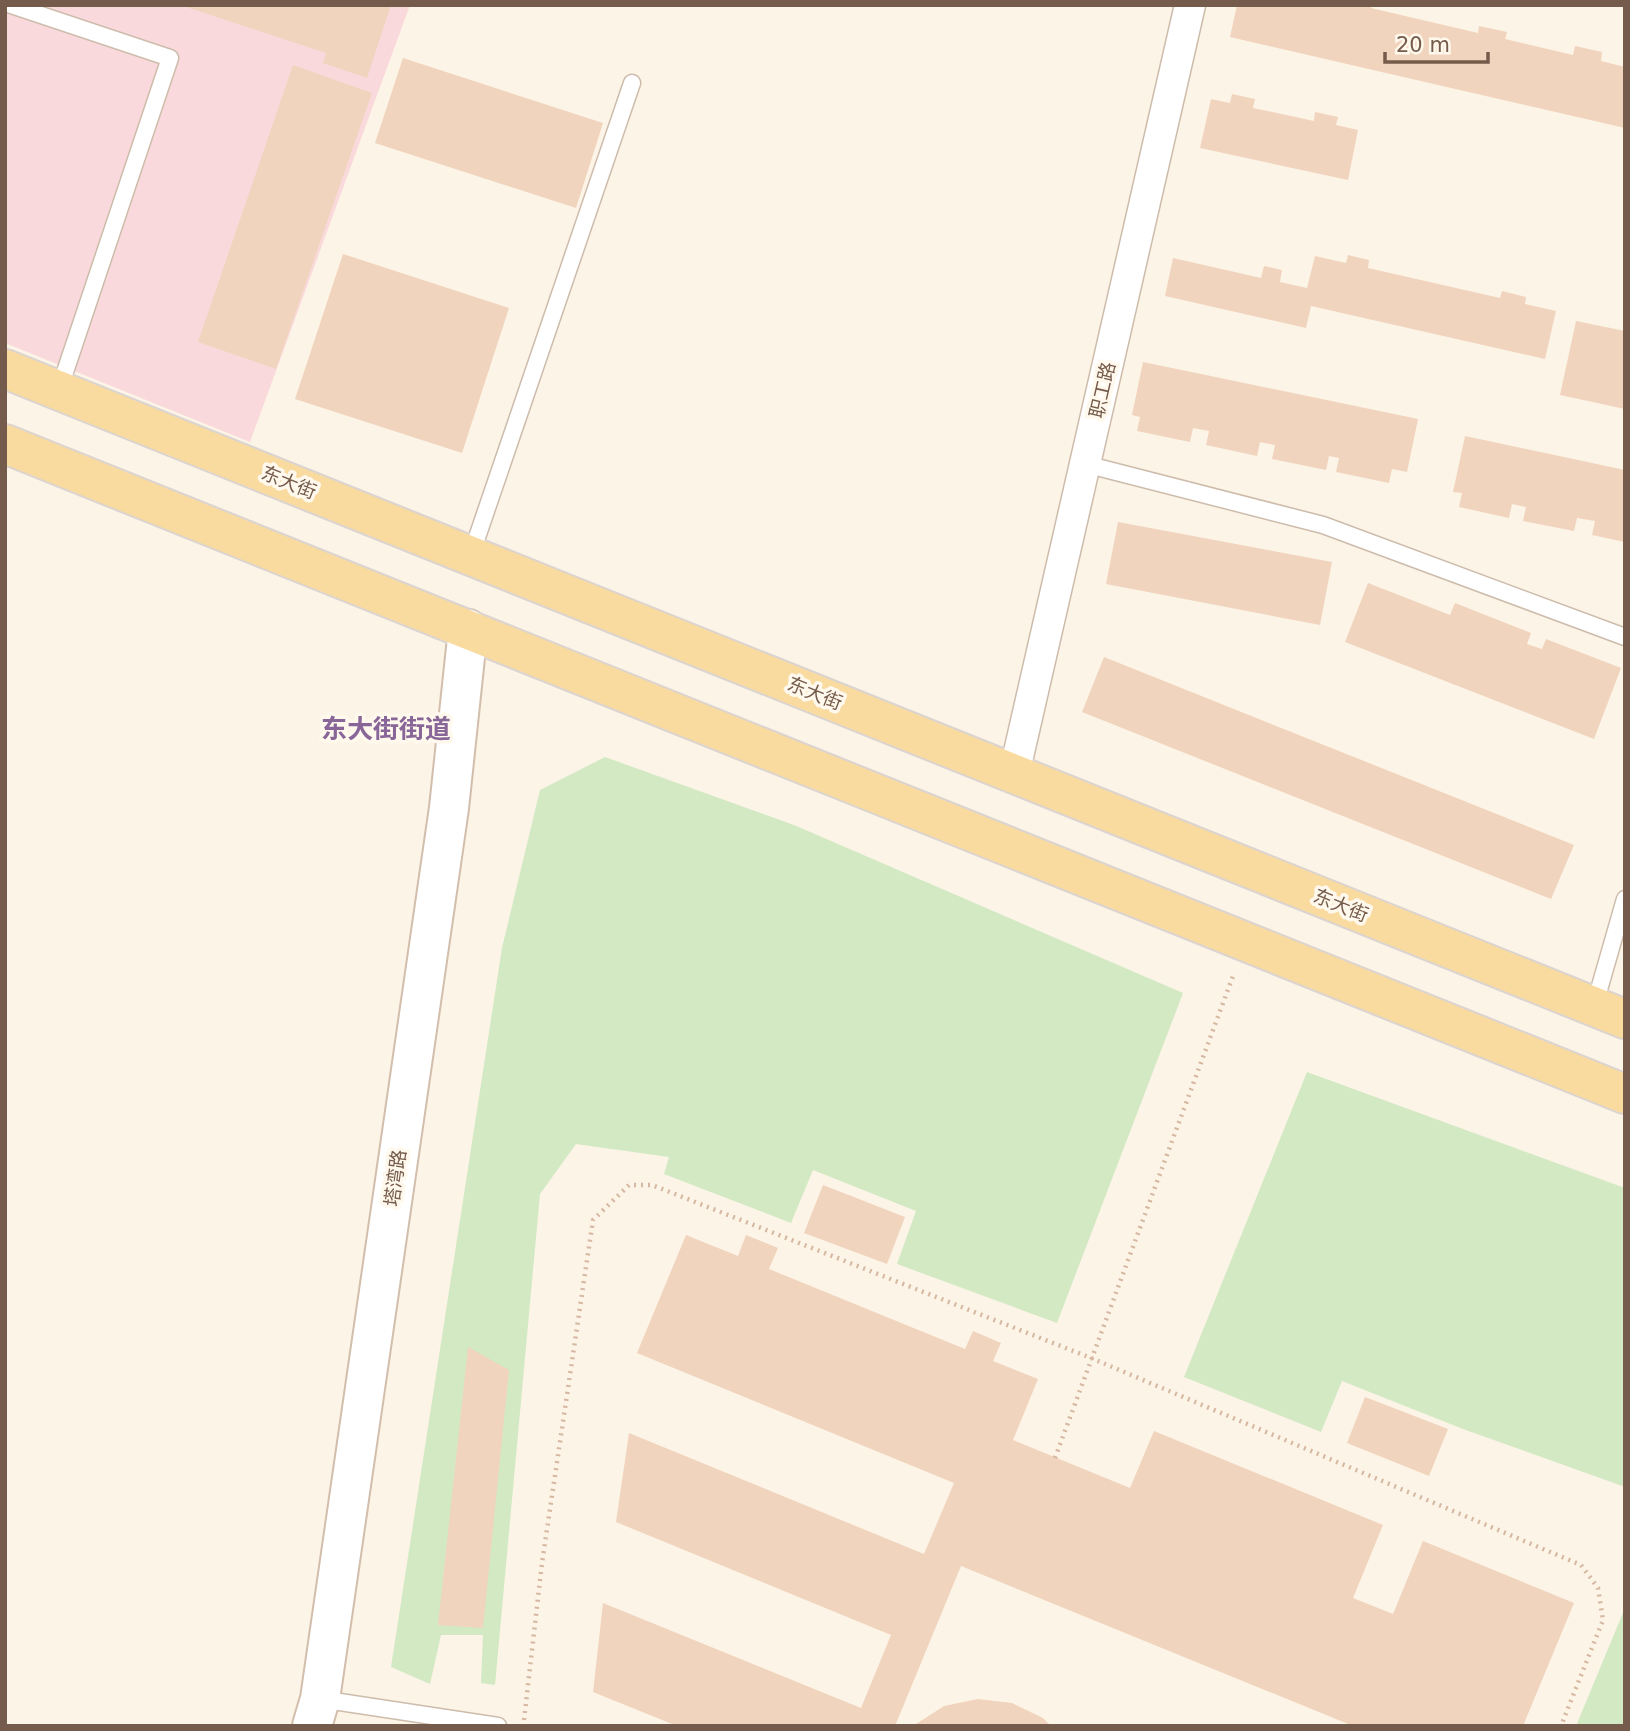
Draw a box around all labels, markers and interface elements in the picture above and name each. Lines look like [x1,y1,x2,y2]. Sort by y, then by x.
scale bar [1385,21,1488,65]
text: 20 m [1396,33,1450,57]
street label: 职工路 [1085,360,1119,420]
street label: 东大街 [258,461,320,503]
street label: 东大街 [784,672,846,714]
district label: 东大街街道 [321,714,451,744]
street label: 东大街 [1310,884,1372,926]
street label: 塔湾路 [380,1148,410,1208]

